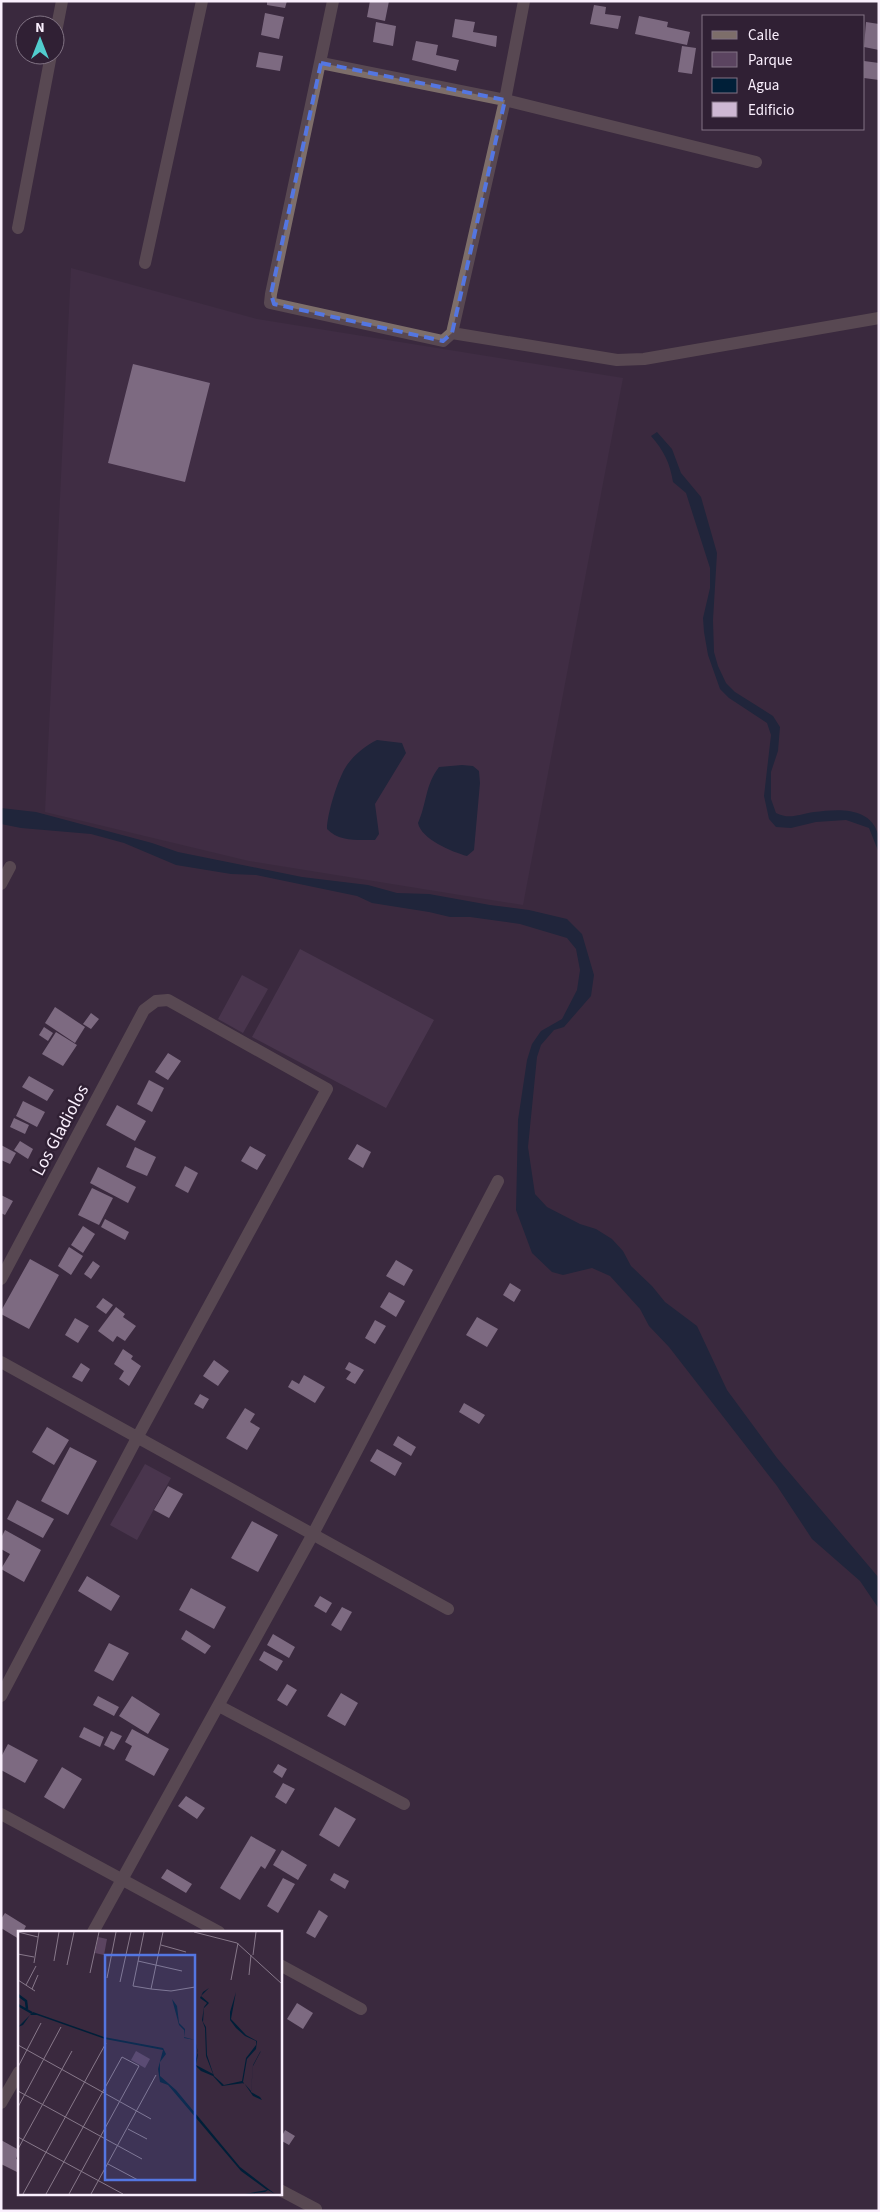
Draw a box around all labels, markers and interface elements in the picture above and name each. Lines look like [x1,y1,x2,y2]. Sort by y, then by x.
north arrow [15,15,65,65]
legend [702,15,865,130]
text: N [35,18,45,38]
text: Calle [748,25,779,46]
text: Parque [748,50,792,71]
text: Agua [748,75,779,96]
text: Edificio [748,100,795,121]
street label: Los Gladiolos [26,1080,95,1180]
inset map [18,1931,281,2194]

